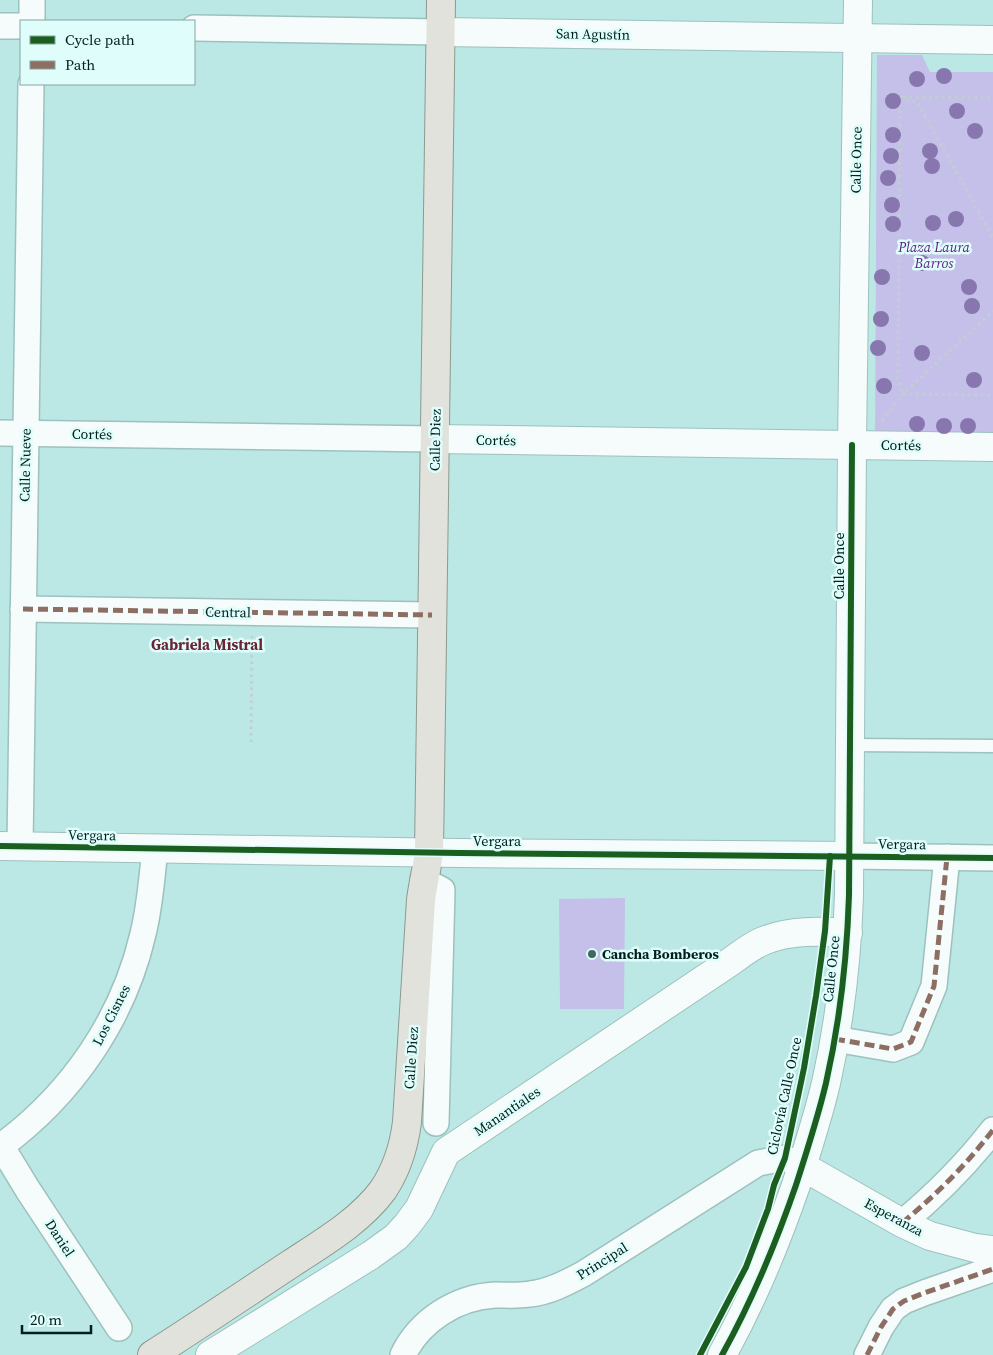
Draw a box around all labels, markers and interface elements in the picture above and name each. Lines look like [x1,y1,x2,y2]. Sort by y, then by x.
legend [20,20,195,85]
street label: San Agustín [556,23,631,45]
text: Cycle path [65,29,135,50]
text: Path [65,54,95,75]
street label: Calle Once [845,126,867,194]
park label: Plaza Laura Barros [897,237,971,273]
street label: Calle Diez [424,408,446,471]
street label: Cortés [72,424,112,444]
street label: Calle Nueve [14,428,36,502]
street label: Cortés [476,430,516,450]
street label: Cortés [881,435,921,455]
street label: Calle Once [829,532,849,600]
street label: Central [205,602,251,622]
district label: Gabriela Mistral [151,634,263,655]
street label: Vergara [68,825,117,845]
street label: Vergara [473,831,522,851]
street label: Vergara [878,834,927,854]
street label: Calle Once [818,935,844,1003]
place label: Cancha Bomberos [602,944,719,964]
marker: Cancha Bomberos [586,948,598,960]
street label: Los Cisnes [87,981,135,1049]
street label: Calle Diez [399,1026,423,1090]
street label: Ciclovía Calle Once [762,1035,806,1157]
street label: Manantiales [470,1081,544,1141]
street label: Esperanza [861,1193,928,1241]
street label: Daniel [40,1215,80,1261]
street label: Principal [573,1237,631,1285]
scale bar [22,1302,91,1334]
text: 20 m [30,1309,62,1330]

